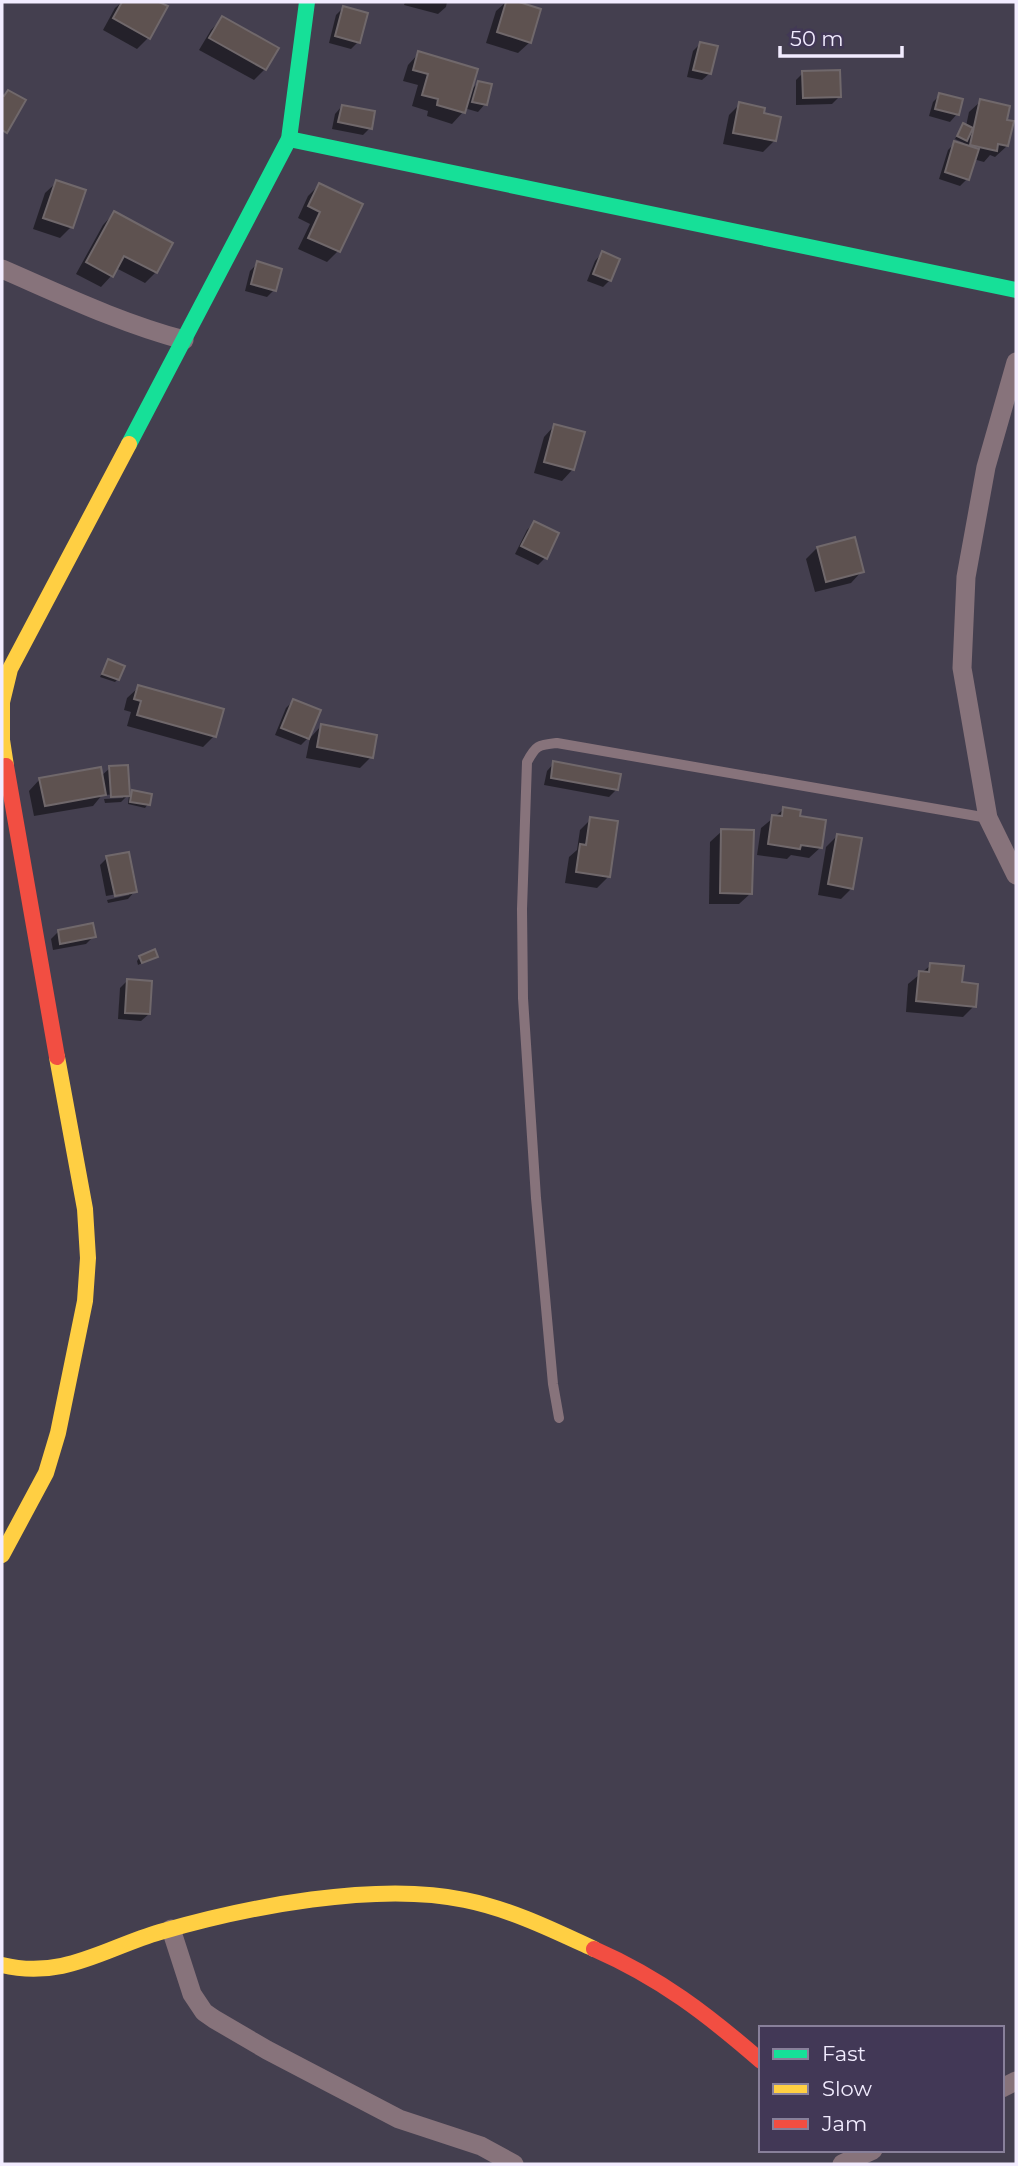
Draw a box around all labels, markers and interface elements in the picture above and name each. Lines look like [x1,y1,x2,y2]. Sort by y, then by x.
scale bar [780,14,902,58]
text: 50 m [790,26,844,51]
legend [759,2026,1004,2152]
text: Fast [822,2041,866,2066]
text: Slow [822,2076,872,2101]
text: Jam [821,2111,867,2136]

